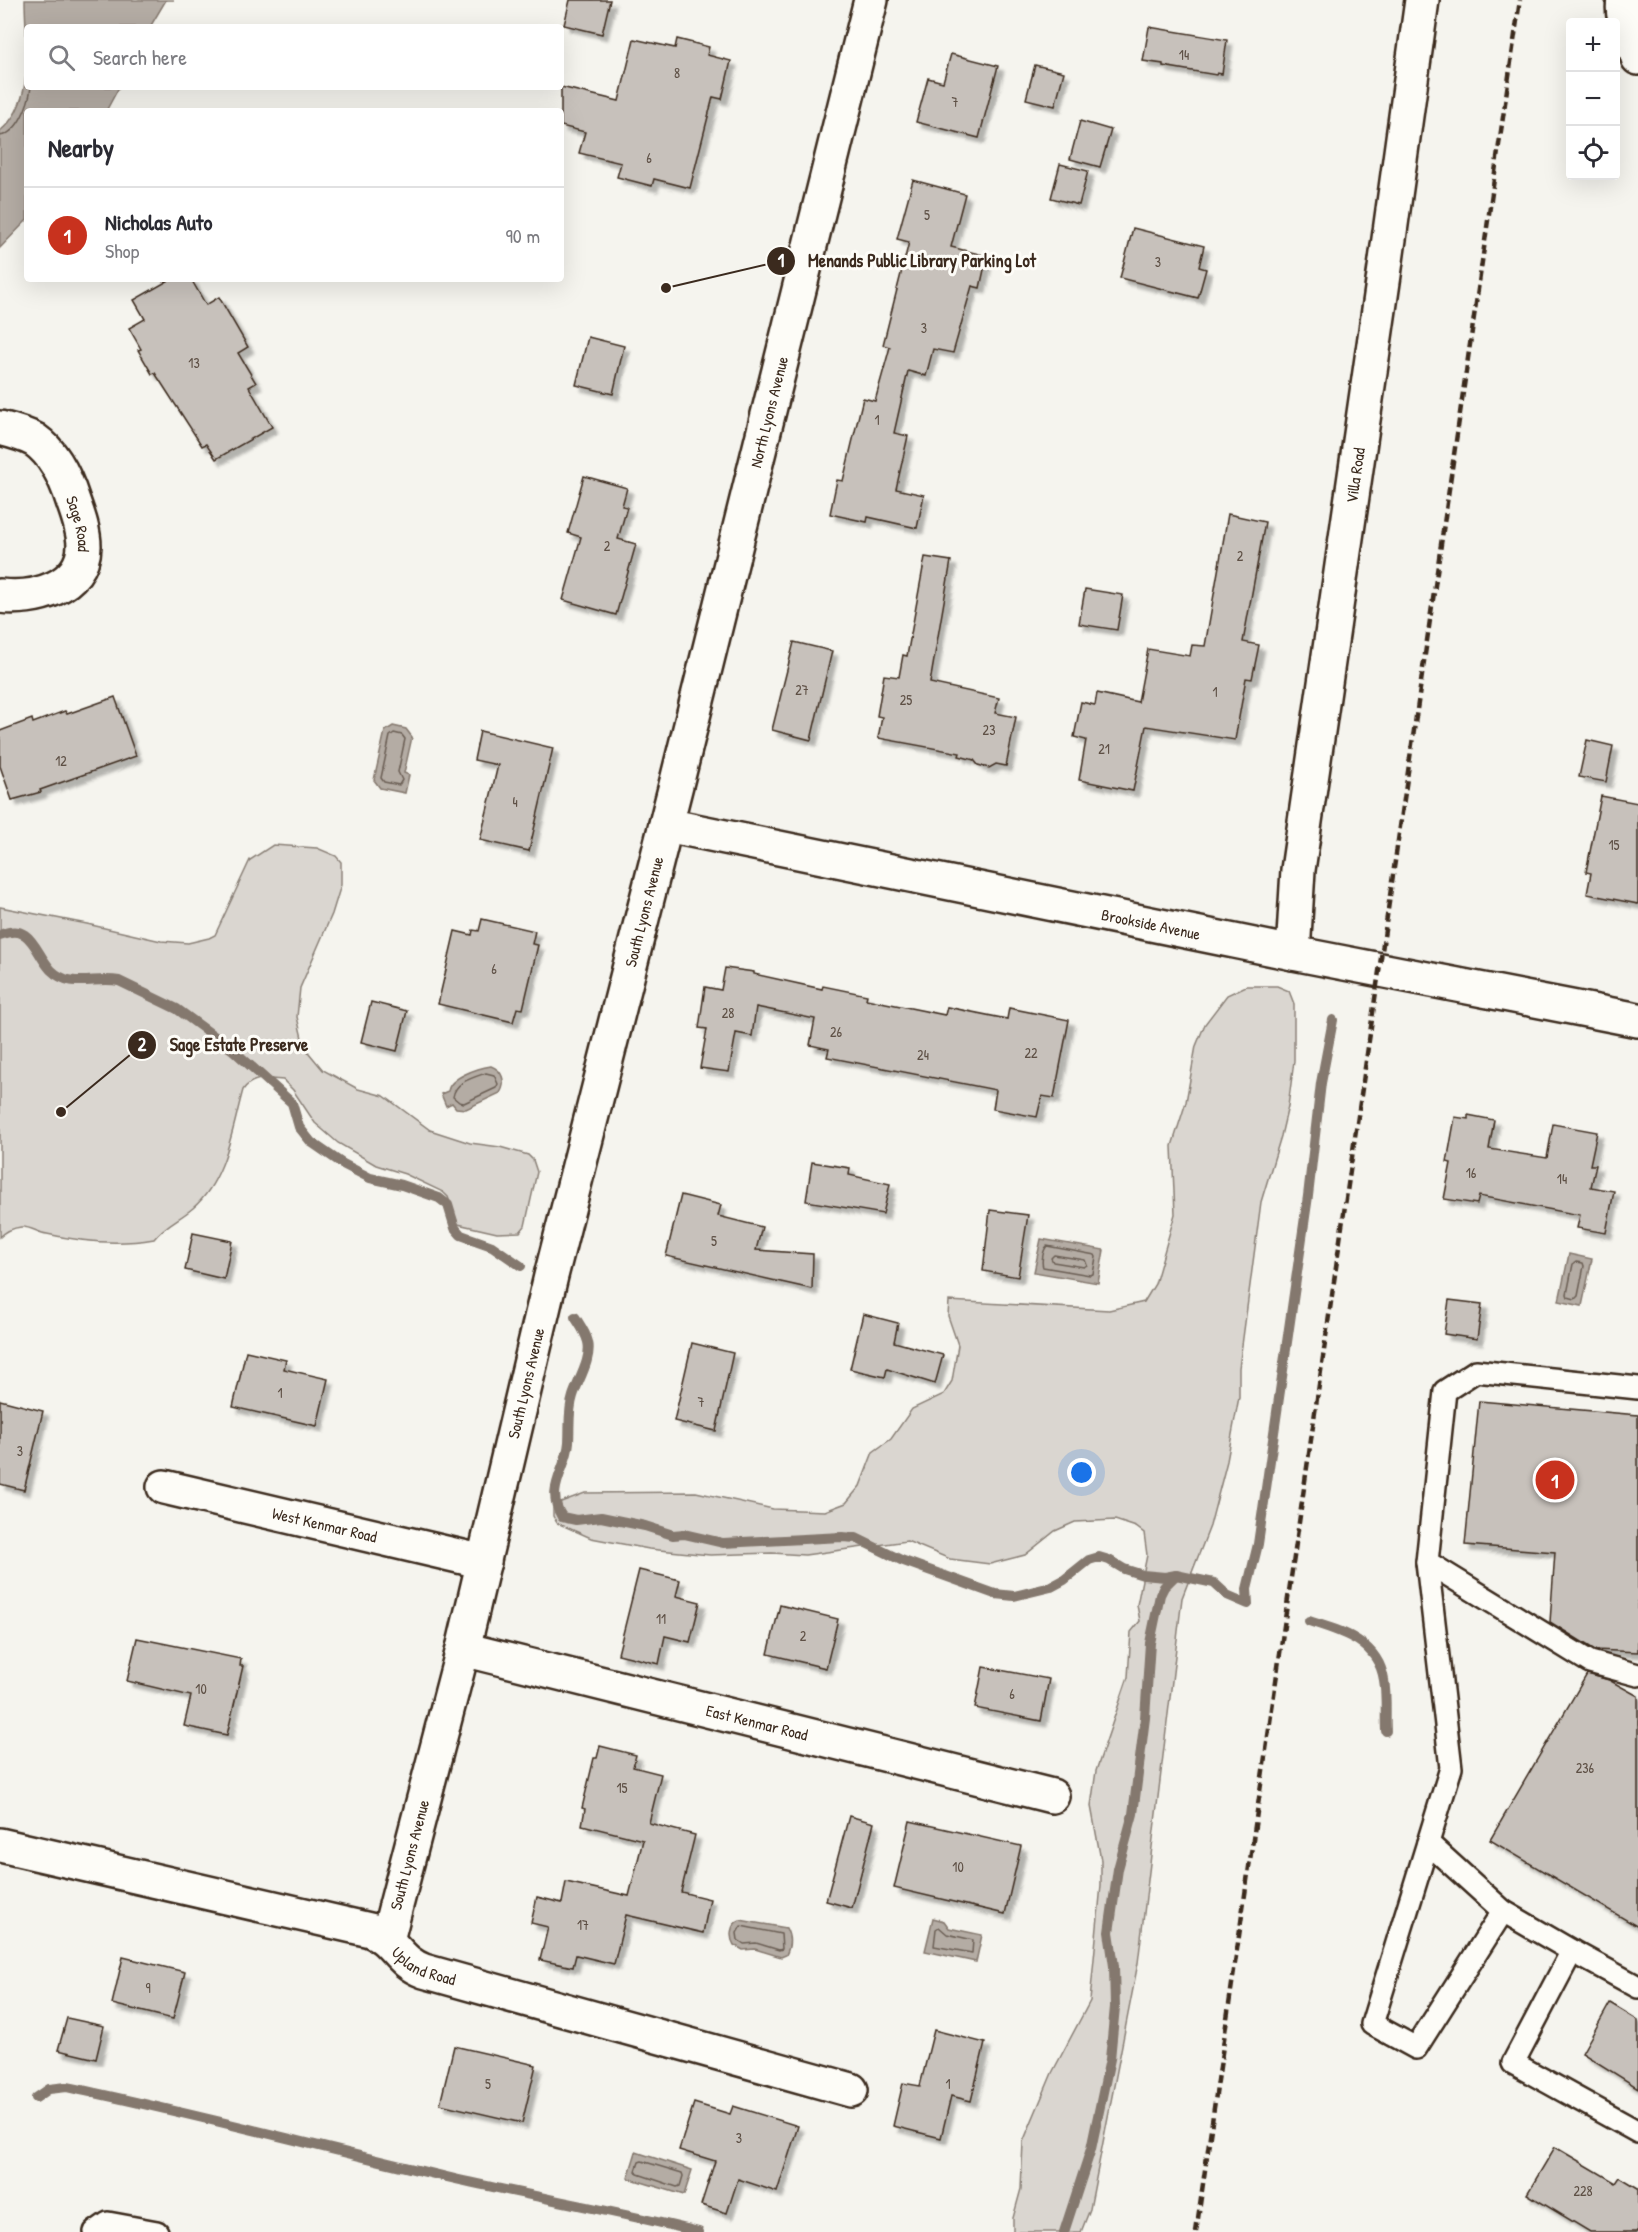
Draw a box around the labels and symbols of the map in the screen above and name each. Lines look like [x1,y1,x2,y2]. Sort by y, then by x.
house number: 14 [1179,45,1189,64]
house number: 8 [674,63,680,82]
house number: 7 [952,92,959,111]
house number: 6 [646,148,652,167]
house number: 5 [924,205,930,224]
callout: Menands Public Library Parking Lot [766,243,1048,279]
text: 1 [778,248,785,273]
text: Menands Public Library Parking Lot [808,248,1037,274]
house number: 3 [1155,252,1161,271]
house number: 3 [921,318,927,337]
house number: 13 [188,353,200,372]
street label: North Lyons Avenue [744,353,793,470]
house number: 1 [874,410,880,429]
street label: Villa Road [1340,446,1370,504]
street label: Sage Road [61,493,95,553]
house number: 2 [604,536,611,555]
house number: 2 [1237,546,1244,565]
house number: 27 [795,680,809,699]
house number: 1 [1212,682,1218,701]
house number: 25 [900,690,912,709]
house number: 23 [983,720,995,739]
house number: 21 [1098,739,1110,758]
house number: 12 [55,751,67,770]
house number: 4 [512,792,518,811]
house number: 15 [1608,835,1620,854]
street label: South Lyons Avenue [619,854,668,969]
street label: Brookside Avenue [1100,903,1203,945]
house number: 6 [491,959,497,978]
house number: 28 [722,1003,734,1022]
house number: 26 [830,1022,842,1041]
callout: Sage Estate Preserve [127,1027,320,1063]
text: 2 [138,1032,147,1057]
text: Sage Estate Preserve [170,1032,309,1058]
house number: 22 [1024,1043,1038,1062]
house number: 24 [917,1045,929,1064]
house number: 16 [1466,1163,1477,1182]
house number: 14 [1557,1169,1567,1188]
house number: 5 [711,1231,717,1250]
street label: South Lyons Avenue [502,1325,550,1441]
house number: 1 [277,1383,283,1402]
house number: 7 [698,1392,705,1411]
house number: 3 [17,1441,23,1460]
your location [1067,1458,1096,1487]
pin: 1 [1536,1458,1574,1502]
street label: West Kenmar Road [270,1502,379,1548]
house number: 11 [656,1609,666,1628]
house number: 2 [800,1626,807,1645]
house number: 10 [195,1679,207,1698]
house number: 6 [1009,1684,1015,1703]
street label: East Kenmar Road [704,1699,810,1746]
house number: 236 [1576,1758,1595,1777]
house number: 15 [616,1778,628,1797]
street label: South Lyons Avenue [384,1797,434,1912]
house number: 10 [952,1857,964,1876]
house number: 17 [577,1915,589,1934]
street label: Upland Road [387,1942,458,1990]
house number: 9 [145,1978,151,1997]
house number: 5 [485,2074,491,2093]
house number: 1 [945,2074,951,2093]
house number: 3 [736,2128,742,2147]
house number: 228 [1573,2181,1593,2200]

